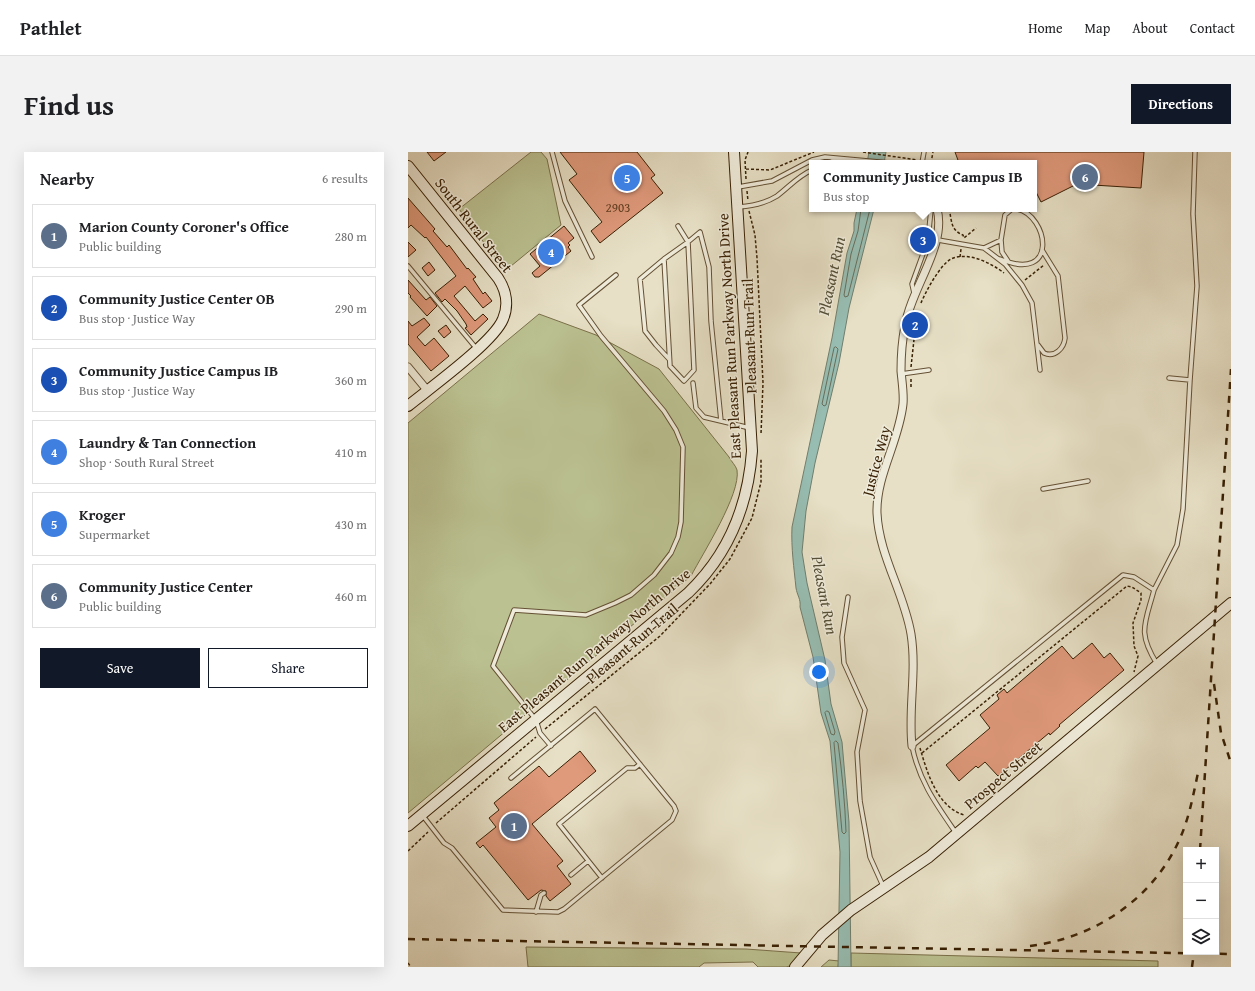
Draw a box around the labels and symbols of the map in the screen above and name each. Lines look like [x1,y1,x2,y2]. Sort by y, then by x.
pin: 6 [1072,162,1098,192]
pin: 5 [614,163,640,193]
street label: South Rural Street [430,173,518,278]
house number: 2903 [605,198,631,217]
street label: East Pleasant Run Parkway North Drive [712,213,746,459]
pin: 3 [910,225,936,255]
water label: Pleasant Run [811,234,851,319]
pin: 4 [538,237,564,267]
street label: Pleasant Run Trail [737,278,761,394]
pin: 2 [902,310,928,340]
street label: Justice Way [856,423,896,500]
water label: Pleasant Run [805,553,844,637]
street label: East Pleasant Run Parkway North Drive [493,563,695,737]
street label: Pleasant Run Trail [581,598,683,688]
your location [809,662,829,682]
street label: Prospect Street [959,736,1047,814]
pin: 1 [501,811,527,841]

